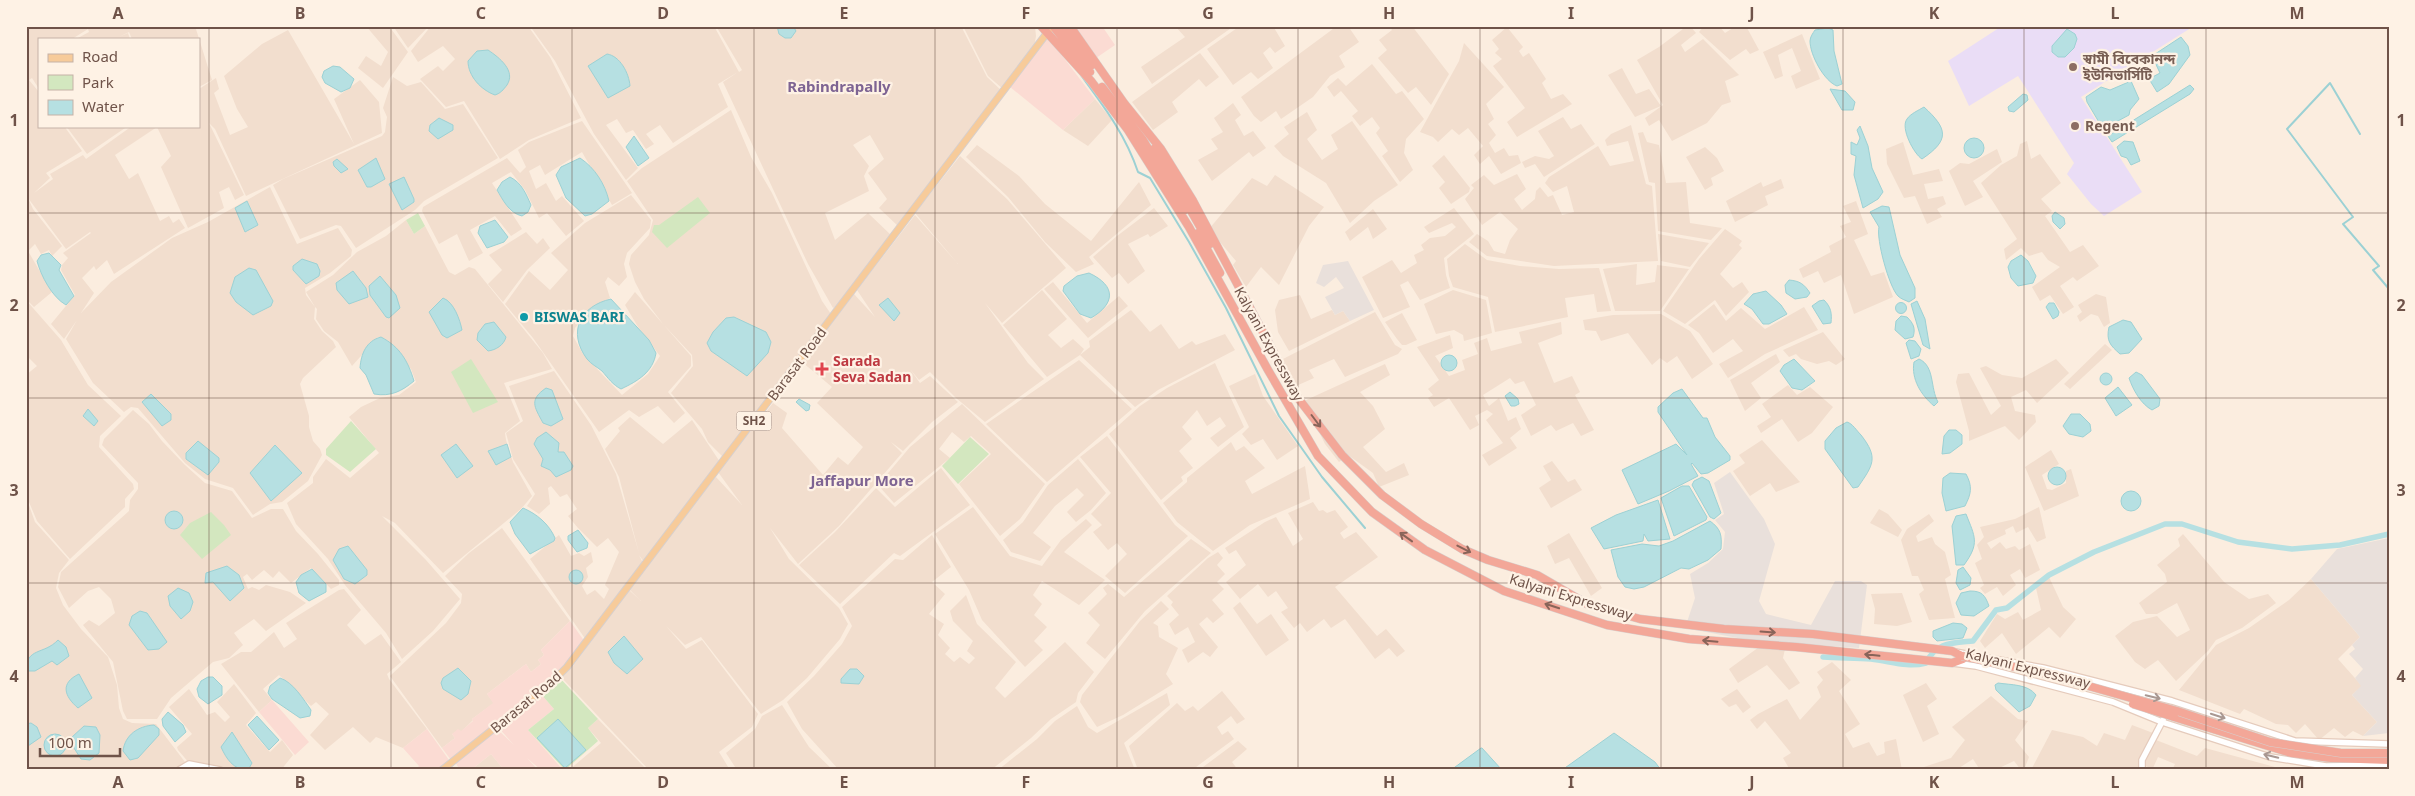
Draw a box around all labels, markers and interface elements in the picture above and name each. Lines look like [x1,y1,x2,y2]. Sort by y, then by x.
text: A [112,2,124,24]
text: B [295,2,305,24]
text: C [476,2,486,24]
text: D [657,2,669,24]
text: E [840,2,849,24]
text: F [1022,2,1030,24]
text: G [1202,2,1214,24]
text: H [1383,2,1395,24]
text: I [1568,2,1574,24]
text: J [1747,2,1755,24]
text: K [1929,2,1940,24]
text: L [2111,2,2120,24]
text: M [2289,2,2305,24]
legend [38,38,200,128]
text: Road [82,46,118,66]
place label: স্বামী বিবেকানন্দ ইউনিভার্সিটি [2082,49,2176,84]
marker: স্বামী বিবেকানন্দ ইউনিভার্সিটি [2067,61,2079,73]
text: Park [82,72,114,92]
district label: Rabindrapally [787,76,891,96]
text: Water [82,96,124,116]
text: 1 [9,109,19,131]
text: 1 [2396,109,2406,131]
place label: Regent [2085,116,2135,135]
marker: Regent [2069,120,2081,132]
street label: Kalyani Expressway [1230,283,1309,405]
text: 2 [9,294,19,316]
text: 2 [2396,294,2406,316]
place label: BISWAS BARI [534,307,624,326]
marker: BISWAS BARI [518,311,530,323]
street label: Barasat Road [763,323,830,404]
place label: Sarada Seva Sadan [833,351,911,386]
marker: Sarada Seva Sadan [815,362,829,376]
road number: SH2 [736,412,772,431]
one-way arrow [1310,414,1321,427]
district label: Jaffapur More [808,470,914,490]
text: 3 [9,479,19,501]
text: 3 [2396,479,2406,501]
one-way arrow [1399,532,1413,542]
one-way arrow [1456,544,1471,554]
street label: Kalyani Expressway [1507,569,1636,625]
one-way arrow [1544,601,1560,611]
one-way arrow [1760,627,1776,636]
one-way arrow [1702,637,1718,646]
street label: Kalyani Expressway [1964,643,2093,692]
one-way arrow [1864,650,1880,660]
text: 4 [9,665,19,687]
text: 4 [2396,665,2406,687]
street label: Barasat Road [486,666,565,737]
one-way arrow [2145,693,2161,702]
one-way arrow [2210,711,2226,721]
scale bar [40,726,120,758]
text: 100 m [48,732,92,752]
one-way arrow [2263,751,2279,761]
text: A [112,771,124,793]
text: B [295,771,305,793]
text: C [476,771,486,793]
text: D [657,771,669,793]
text: E [840,771,849,793]
text: F [1022,771,1030,793]
text: G [1202,771,1214,793]
text: H [1383,771,1395,793]
text: I [1568,771,1574,793]
text: J [1747,771,1755,793]
text: K [1929,771,1940,793]
text: L [2111,771,2120,793]
text: M [2289,771,2305,793]

